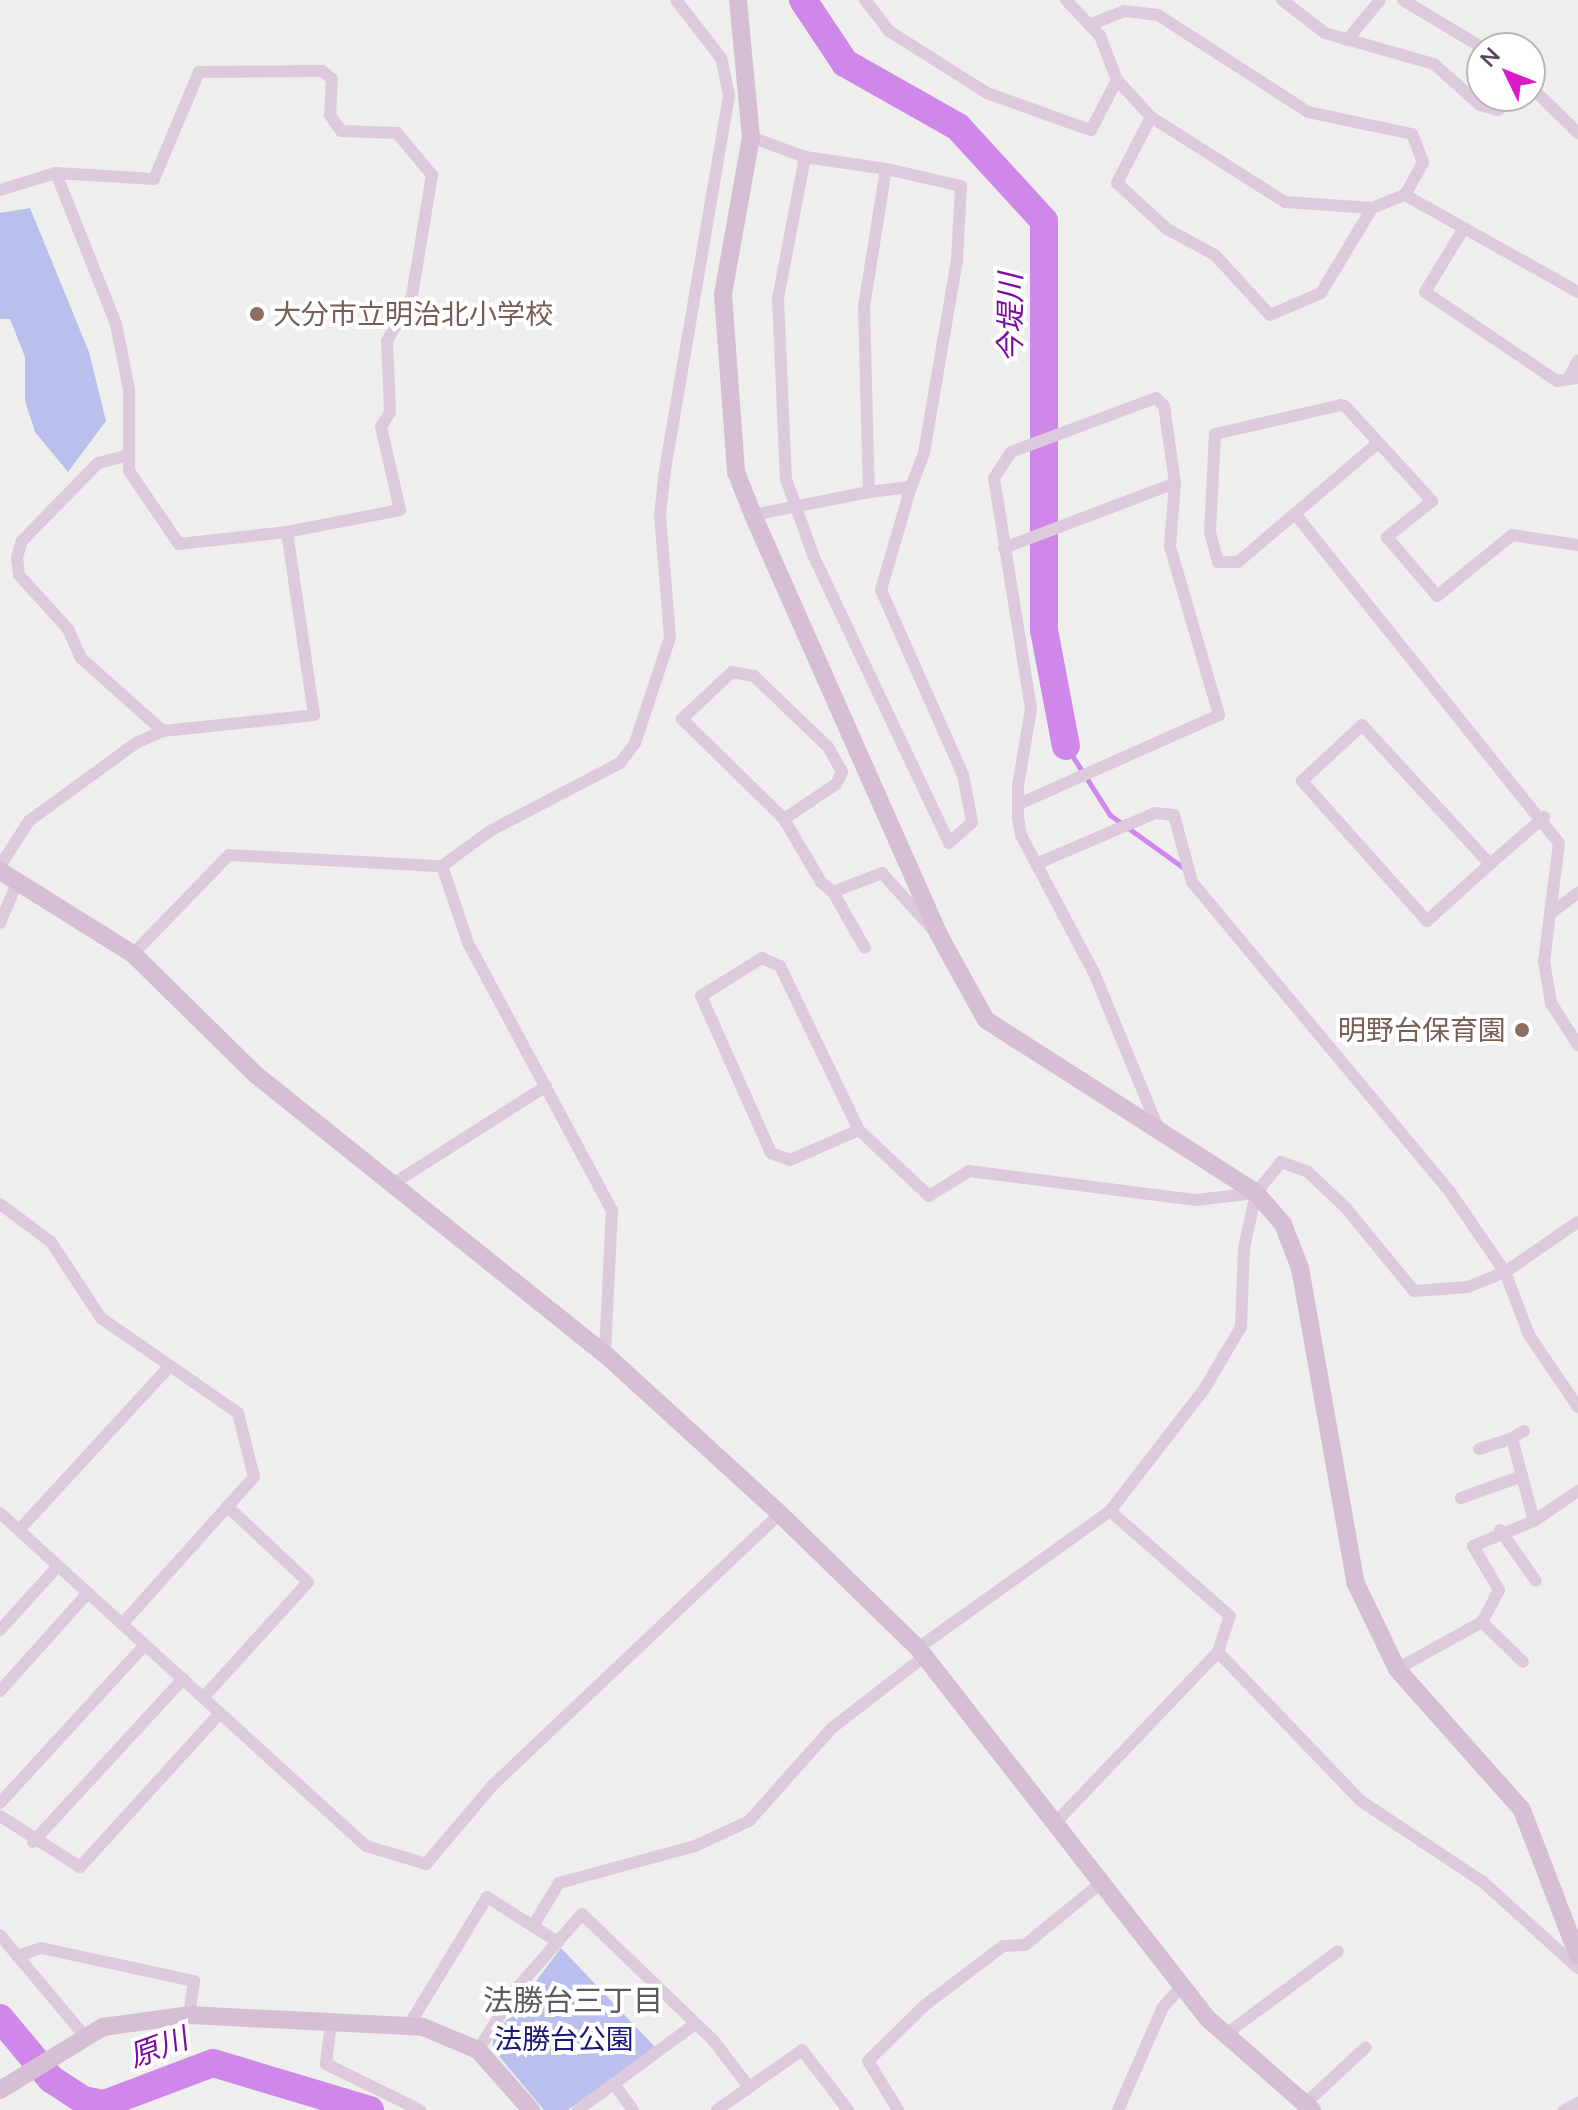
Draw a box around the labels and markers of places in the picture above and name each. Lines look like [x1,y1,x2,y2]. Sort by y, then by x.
place label: 大分市立明治北小学校 [273,297,553,331]
marker: 大分市立明治北小学校 [248,305,266,323]
place label: 明野台保育園 [1338,1013,1506,1047]
marker: 明野台保育園 [1513,1021,1531,1039]

